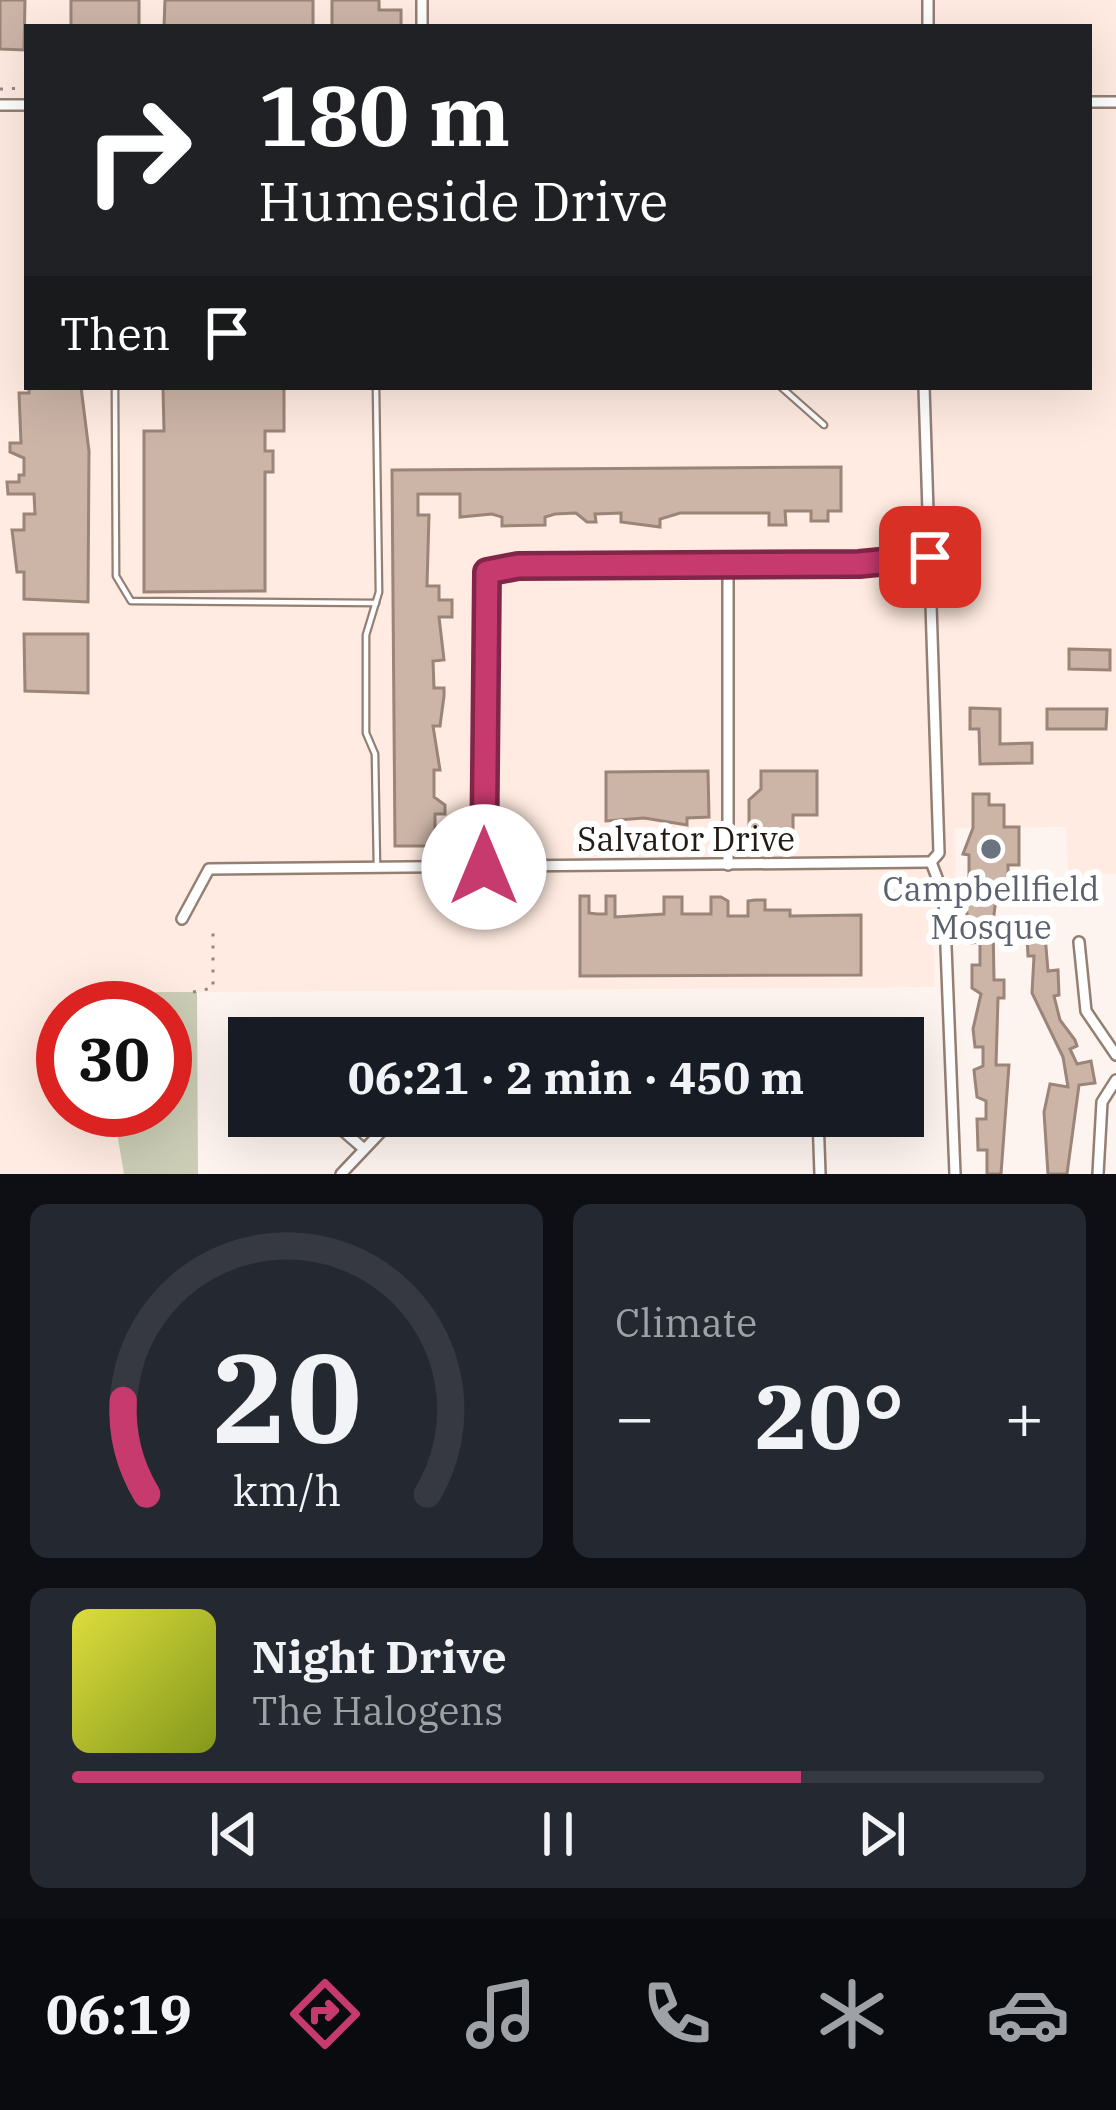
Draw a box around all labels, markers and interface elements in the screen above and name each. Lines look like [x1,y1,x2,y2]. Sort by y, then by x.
text: 180 m [258,60,510,169]
icon: right [60,72,216,228]
text: Humeside Drive [258,166,668,236]
icon: arrive [194,300,260,366]
text: Then [60,304,170,362]
pin [879,506,981,608]
icon: arrive [897,524,963,590]
position arrow [421,804,547,930]
street label: Salvator Drive [577,817,795,860]
marker: Campbellfield Mosque [978,836,1004,862]
place label: Campbellfield Mosque [883,867,1099,948]
speed limit sign: 30 [36,981,192,1137]
text: 06:21 · 2 min · 450 m [348,1048,804,1106]
text: Climate [615,1297,757,1348]
text: 20 [212,1315,361,1477]
text: 20° [754,1357,905,1474]
text: − [615,1373,655,1459]
text: + [1004,1373,1044,1459]
text: km/h [232,1462,341,1518]
text: Night Drive [252,1627,507,1685]
text: The Halogens [252,1685,503,1736]
icon: previous [201,1801,267,1867]
icon: pause [525,1801,591,1867]
icon: next [849,1801,915,1867]
icon: directions [283,1972,367,2056]
icon: music [459,1972,543,2056]
icon: phone [635,1972,719,2056]
icon: climate [810,1972,894,2056]
icon: car [986,1972,1070,2056]
text: 06:19 [46,1979,192,2049]

